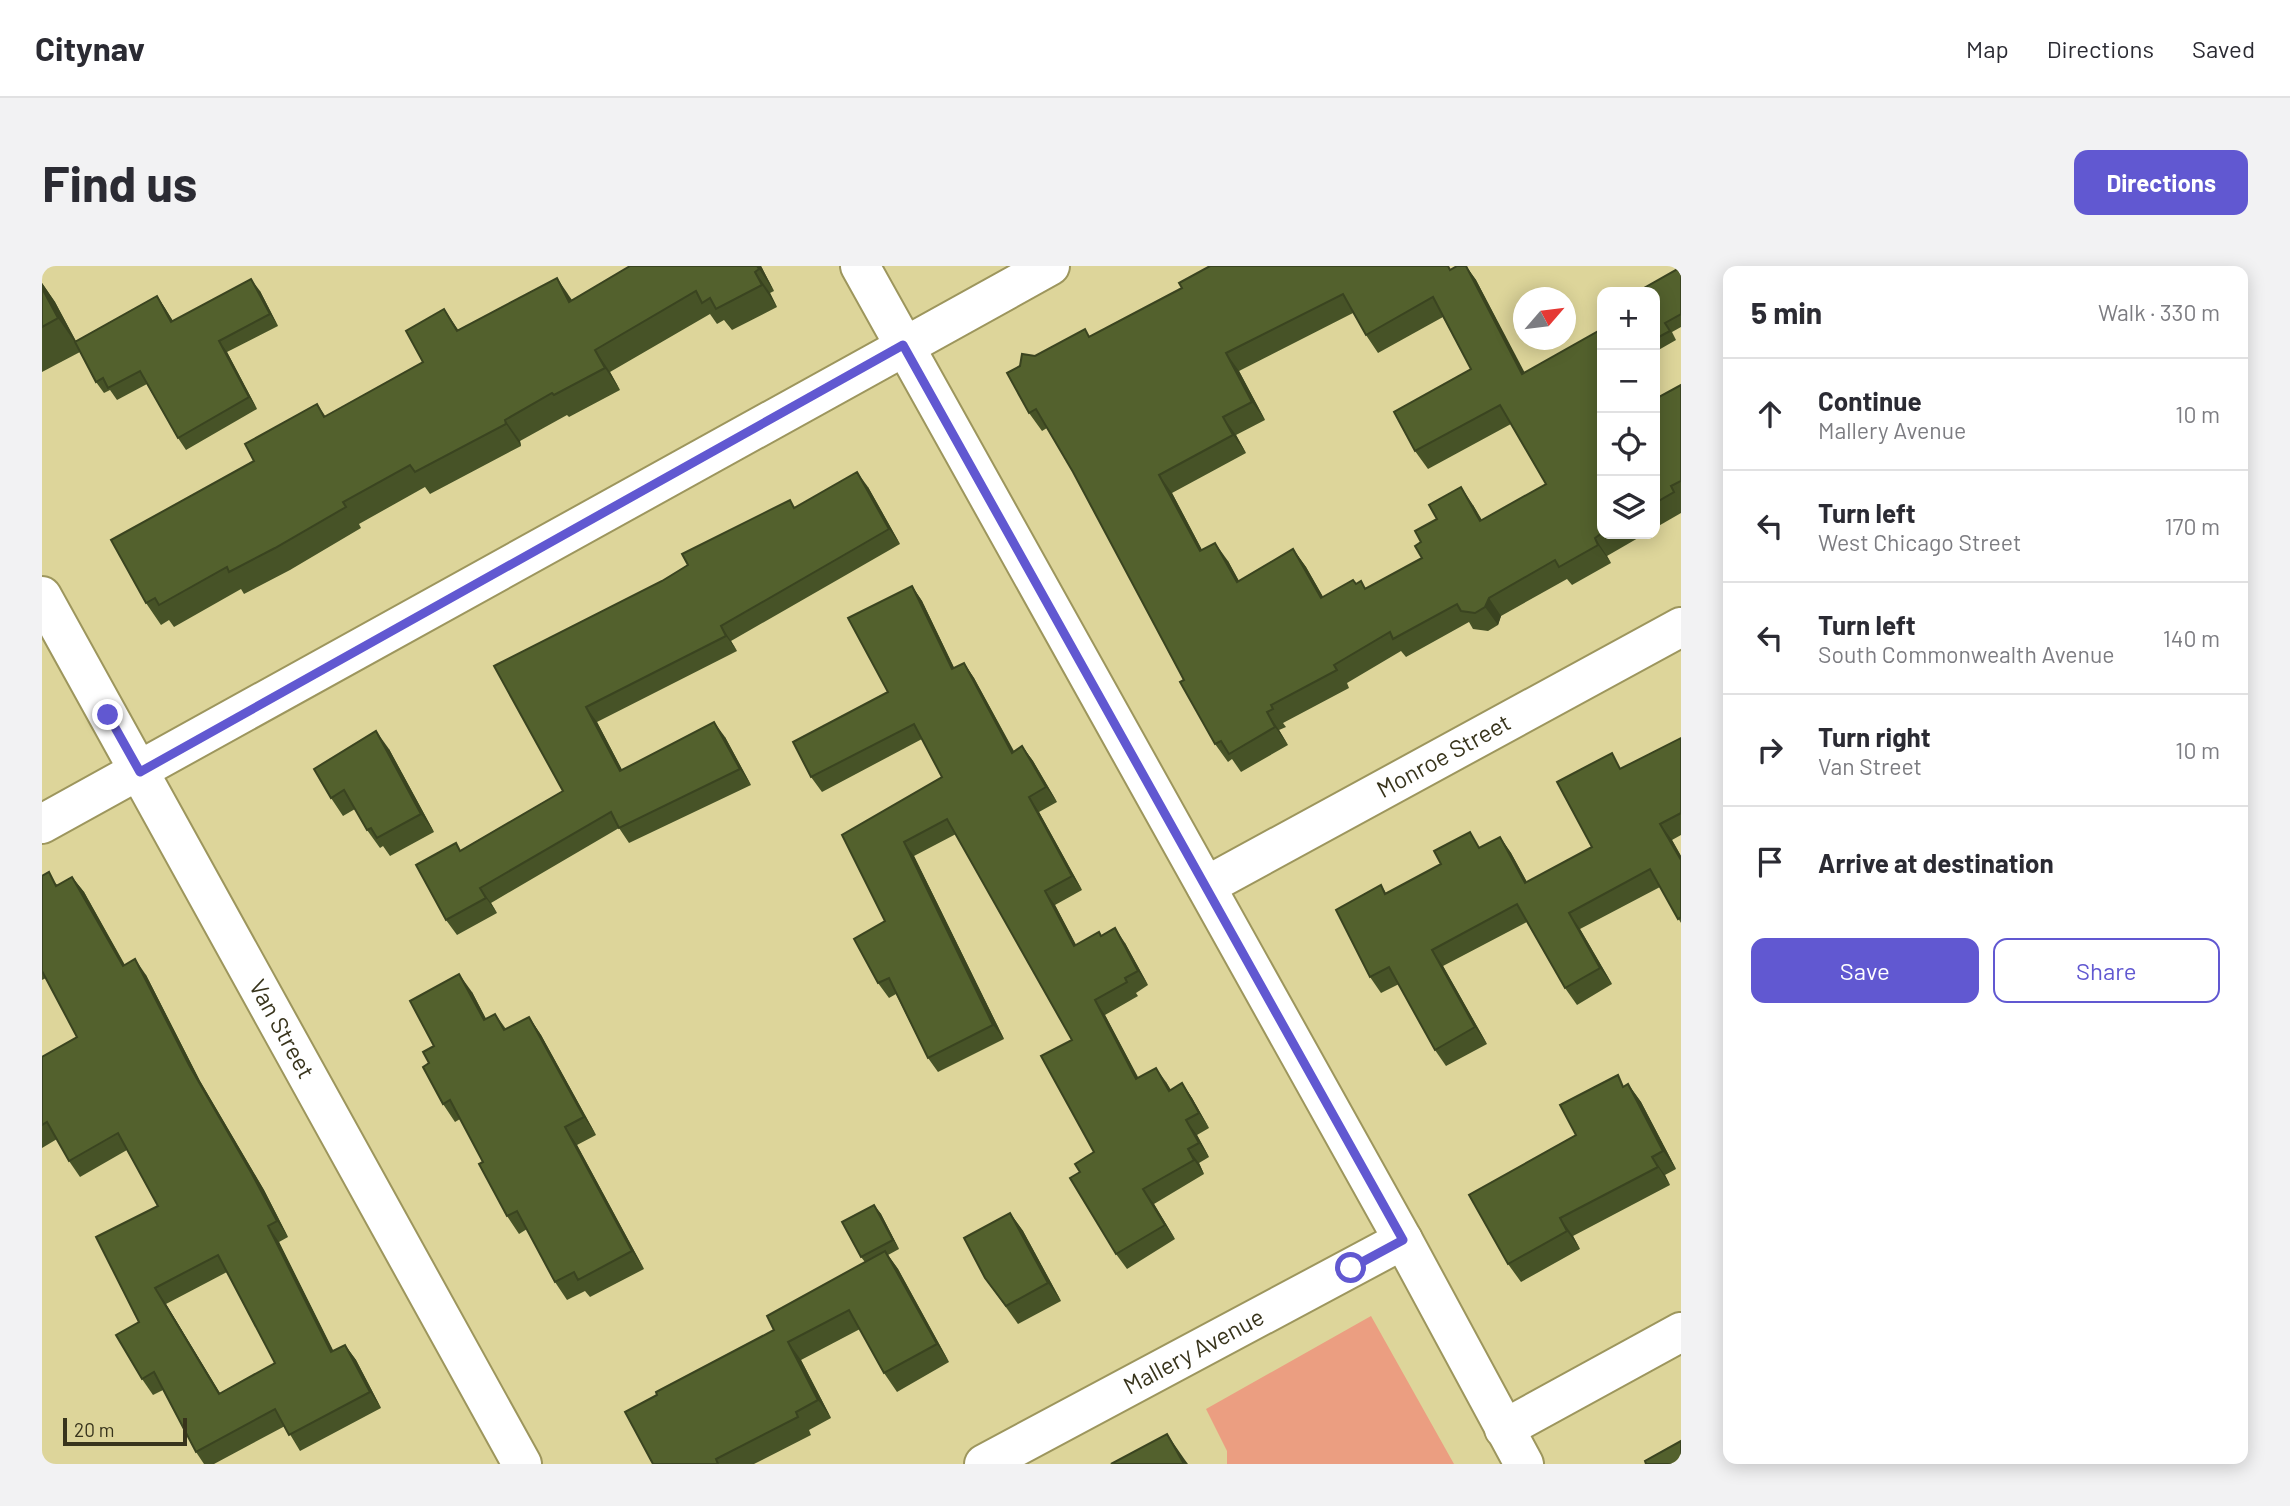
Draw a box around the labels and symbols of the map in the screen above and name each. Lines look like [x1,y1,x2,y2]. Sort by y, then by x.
north arrow [1513,287,1576,350]
route end [92,699,123,730]
street label: Monroe Street [1371,707,1515,803]
street label: Van Street [244,974,322,1083]
route start [1335,1252,1366,1283]
street label: Mallery Avenue [1118,1301,1268,1400]
scale bar [63,1415,187,1447]

